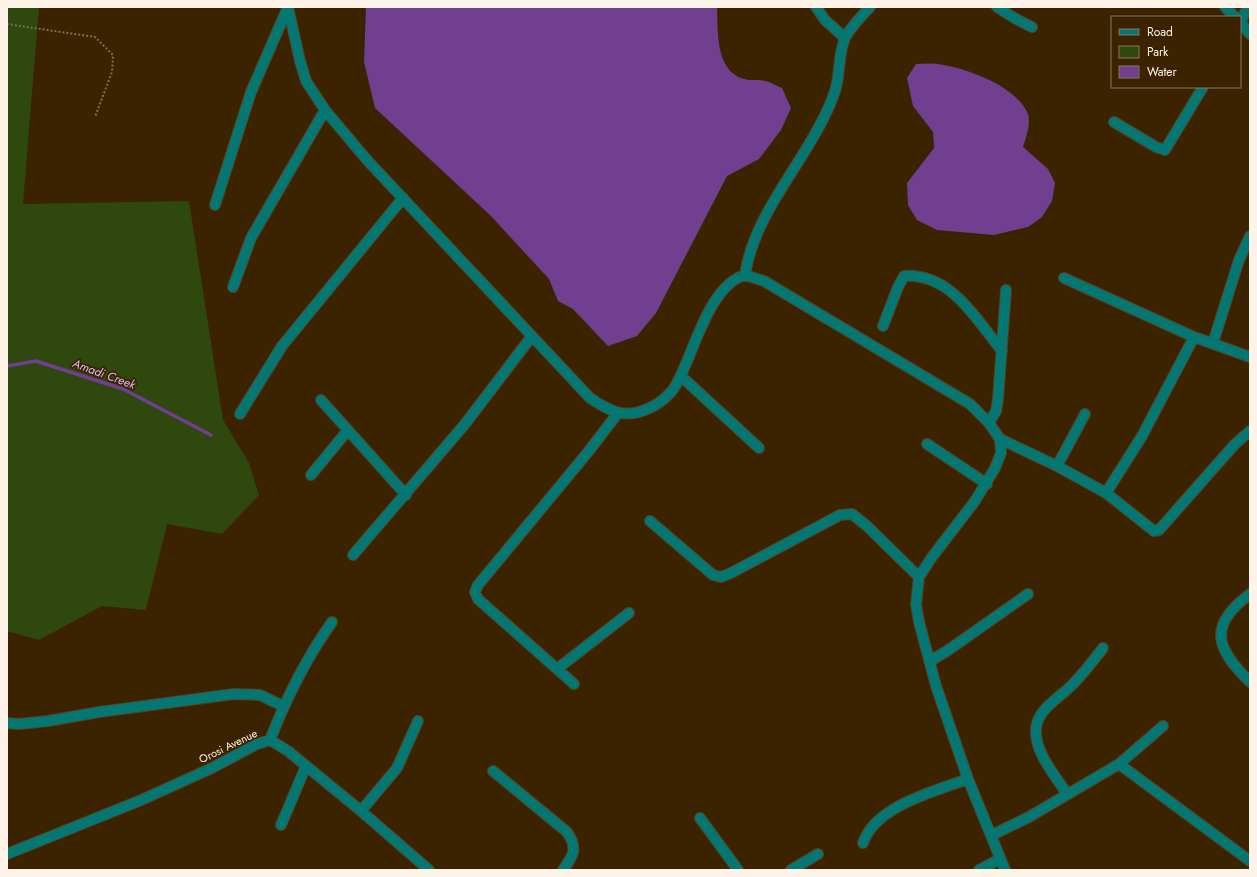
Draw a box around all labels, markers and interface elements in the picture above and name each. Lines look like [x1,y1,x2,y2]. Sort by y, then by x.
legend [1111,16,1241,88]
text: Road [1147,23,1173,41]
text: Park [1147,43,1169,61]
text: Water [1147,63,1178,81]
water label: Amadi Creek [69,354,139,394]
street label: Orosi Avenue [196,725,260,767]

